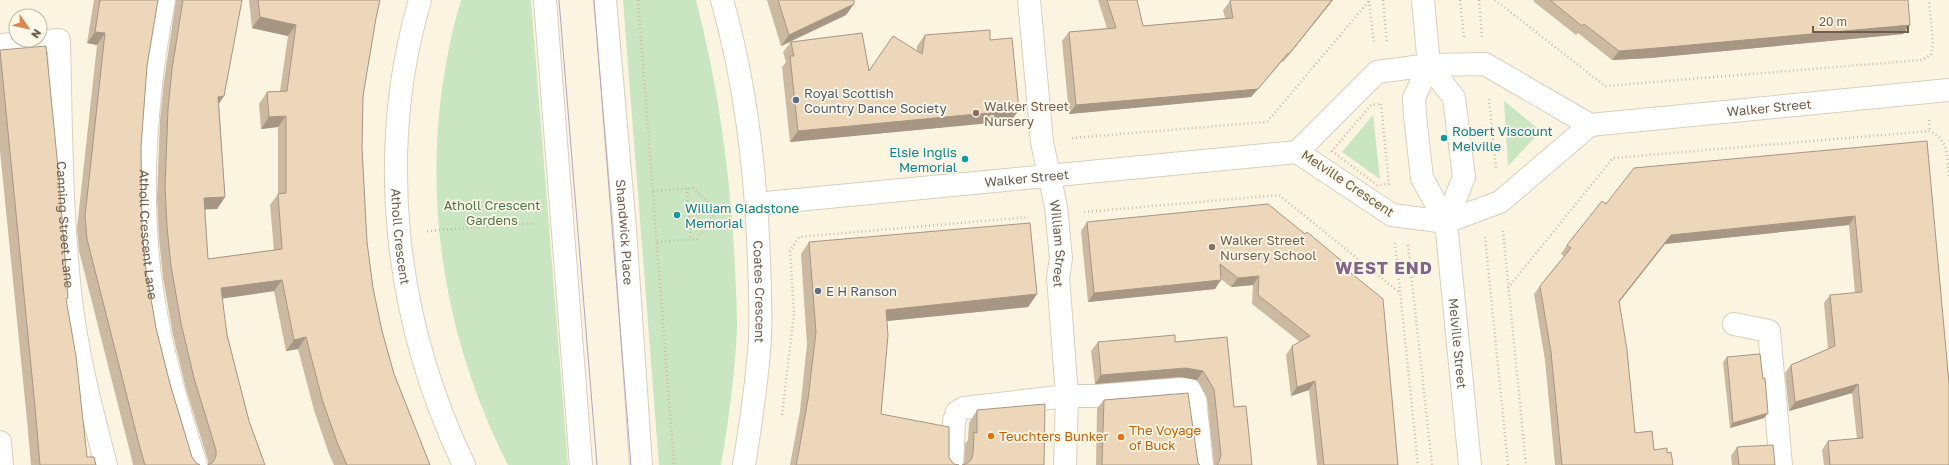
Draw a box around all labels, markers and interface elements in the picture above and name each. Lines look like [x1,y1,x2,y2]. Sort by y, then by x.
north arrow [8,8,48,48]
scale bar [1813,8,1908,34]
text: 20 m [1819,14,1847,29]
text: N [29,27,44,41]
place label: Royal Scottish Country Dance Society [804,85,948,116]
marker: Royal Scottish Country Dance Society [791,95,801,105]
street label: Walker Street [1726,95,1812,120]
place label: Walker Street Nursery [984,98,1069,129]
marker: Walker Street Nursery [971,108,981,118]
place label: Robert Viscount Melville [1452,123,1553,154]
marker: Robert Viscount Melville [1439,133,1449,143]
place label: Elsie Inglis Memorial [889,144,957,175]
street label: Melville Crescent [1299,146,1397,220]
marker: Elsie Inglis Memorial [960,154,970,164]
street label: Canning Street Lane [54,161,78,289]
street label: Walker Street [984,166,1070,190]
street label: Atholl Crescent Lane [137,169,161,301]
street label: Shandwick Place [613,179,637,286]
street label: Atholl Crescent [388,188,414,286]
park label: Atholl Crescent Gardens [444,197,540,228]
street label: William Street [1047,198,1069,288]
place label: William Gladstone Memorial [685,200,799,231]
marker: William Gladstone Memorial [672,210,682,220]
place label: Walker Street Nursery School [1220,232,1316,263]
street label: Coates Crescent [750,240,768,344]
marker: Walker Street Nursery School [1207,242,1217,252]
district label: WEST END [1335,257,1433,278]
place label: E H Ranson [826,283,897,299]
marker: E H Ranson [813,286,823,296]
street label: Melville Street [1446,297,1470,389]
place label: The Voyage of Buck [1129,422,1201,453]
place label: Teuchters Bunker [999,428,1108,444]
marker: Teuchters Bunker [986,431,996,441]
marker: The Voyage of Buck [1116,432,1126,442]

